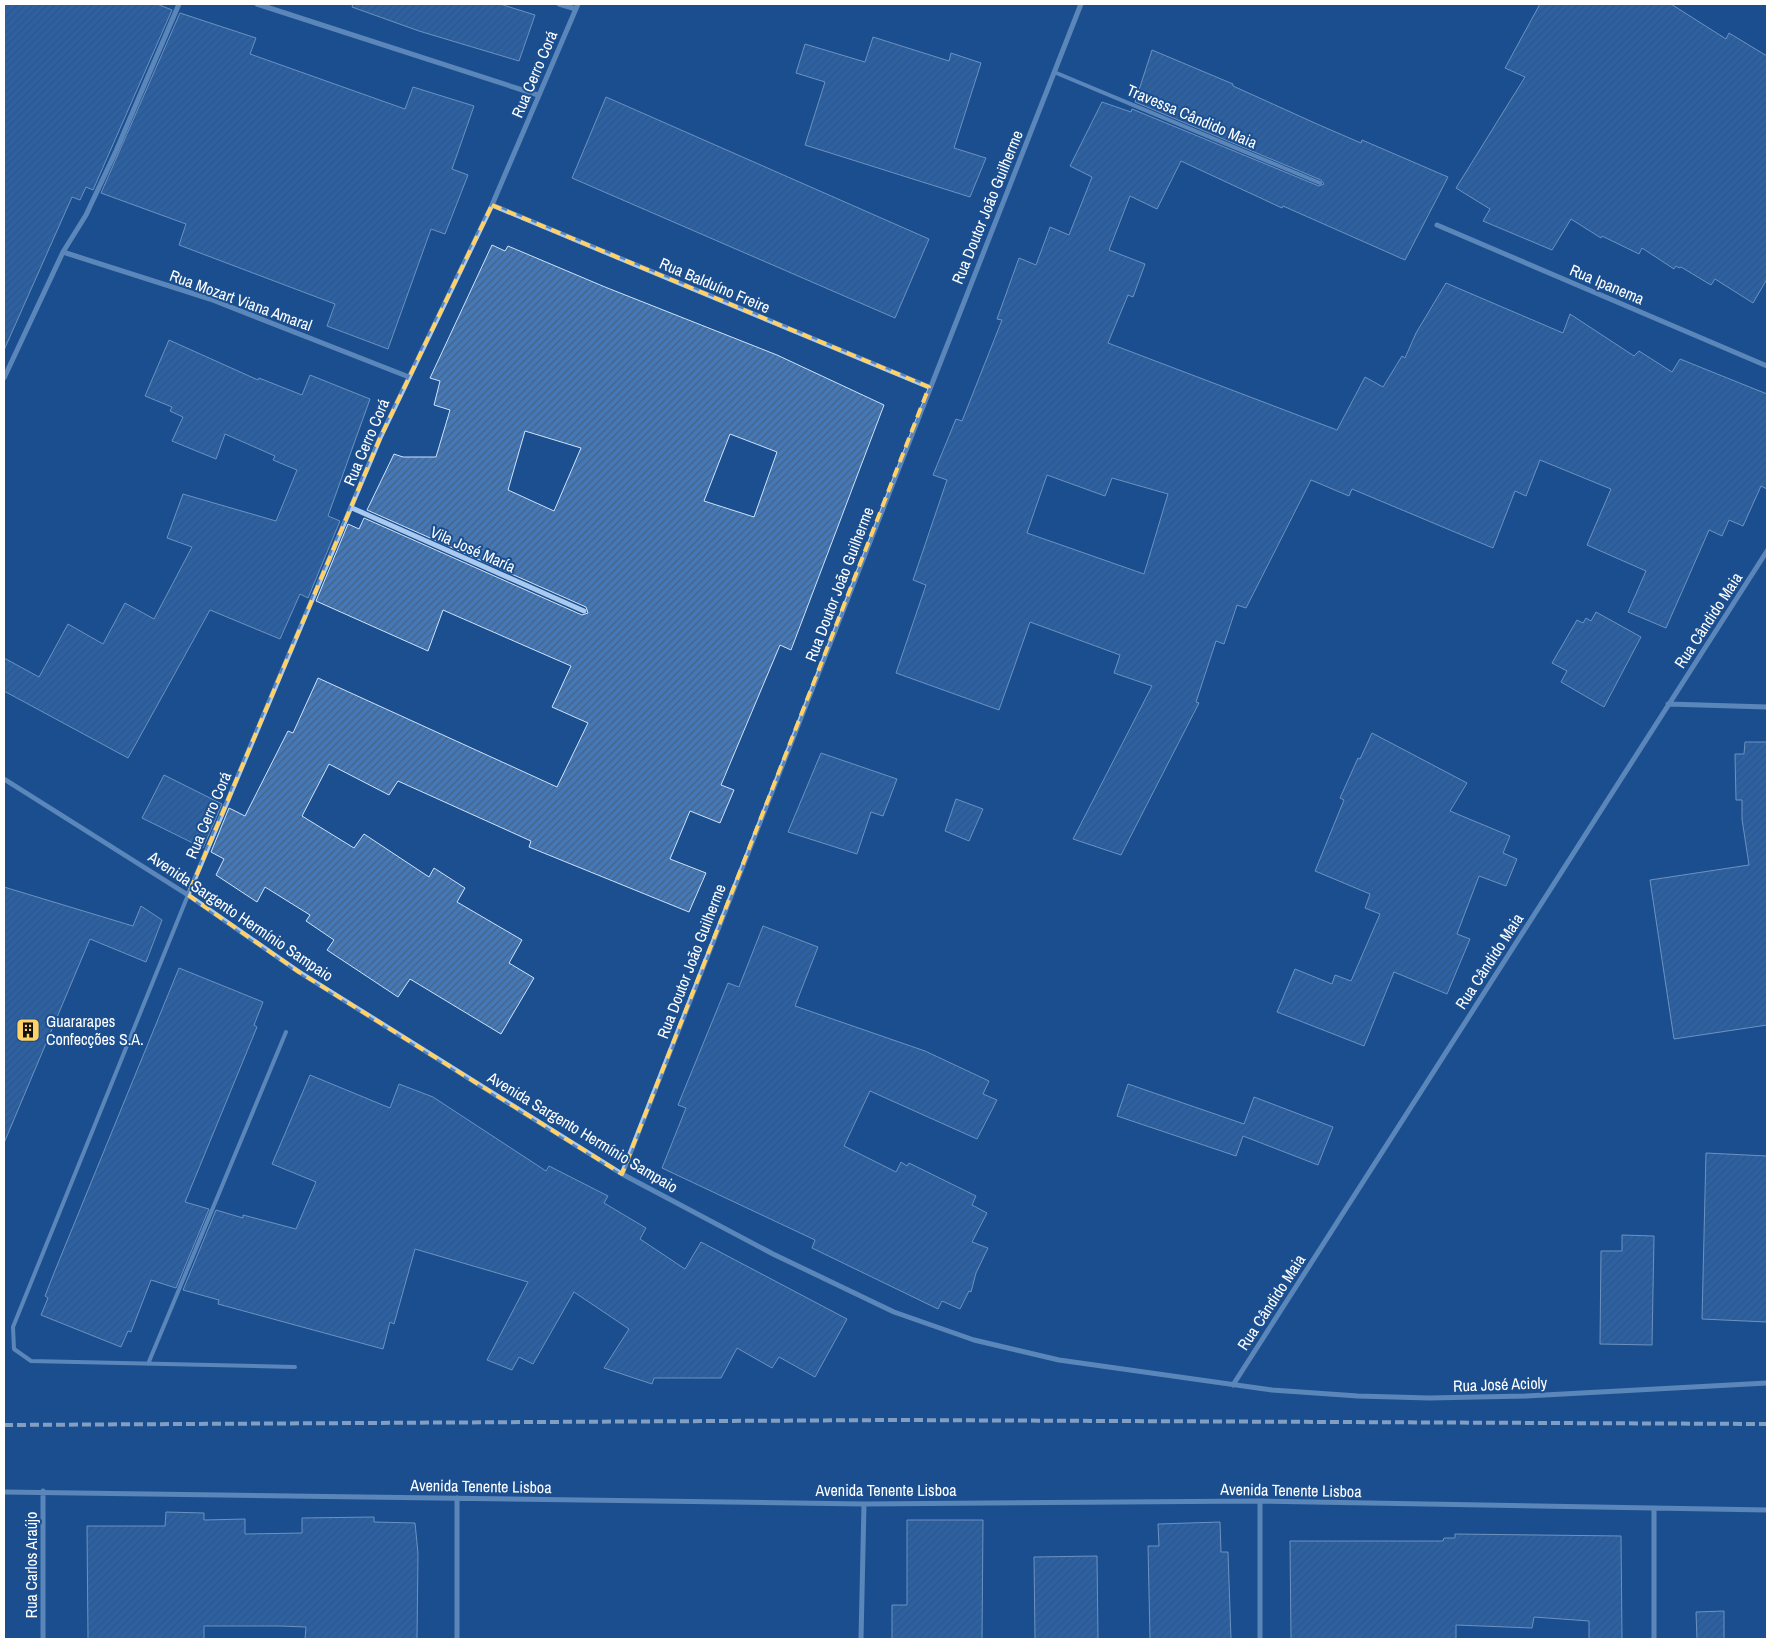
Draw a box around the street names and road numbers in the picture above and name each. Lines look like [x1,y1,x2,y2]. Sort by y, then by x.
street label: Rua Cerro Corá [506,26,562,121]
street label: Travessa Cândido Maia [1123,79,1261,154]
street label: Rua Doutor João Guilherme [946,127,1028,287]
street label: Rua Balduíno Freire [656,252,774,318]
street label: Rua Ipanema [1566,258,1648,310]
street label: Rua Mozart Viana Amaral [167,264,315,336]
street label: Rua Cerro Corá [338,394,394,489]
street label: Rua Doutor João Guilherme [799,503,879,665]
street label: Vila José María [427,520,520,578]
street label: Rua Cândido Maia [1669,567,1748,672]
street label: Rua Cerro Corá [180,767,236,862]
street label: Avenida Sargento Hermínio Sampaio [143,845,338,986]
street label: Rua Doutor João Guilherme [651,880,731,1042]
street label: Rua Cândido Maia [1450,908,1529,1013]
street label: Avenida Sargento Hermínio Sampaio [483,1066,682,1198]
street label: Rua Cândido Maia [1232,1249,1311,1354]
street label: Rua José Acioly [1453,1371,1548,1397]
street label: Avenida Tenente Lisboa [409,1474,552,1498]
street label: Avenida Tenente Lisboa [1219,1478,1362,1502]
street label: Avenida Tenente Lisboa [814,1479,957,1501]
street label: Rua Carlos Araújo [20,1512,42,1618]

